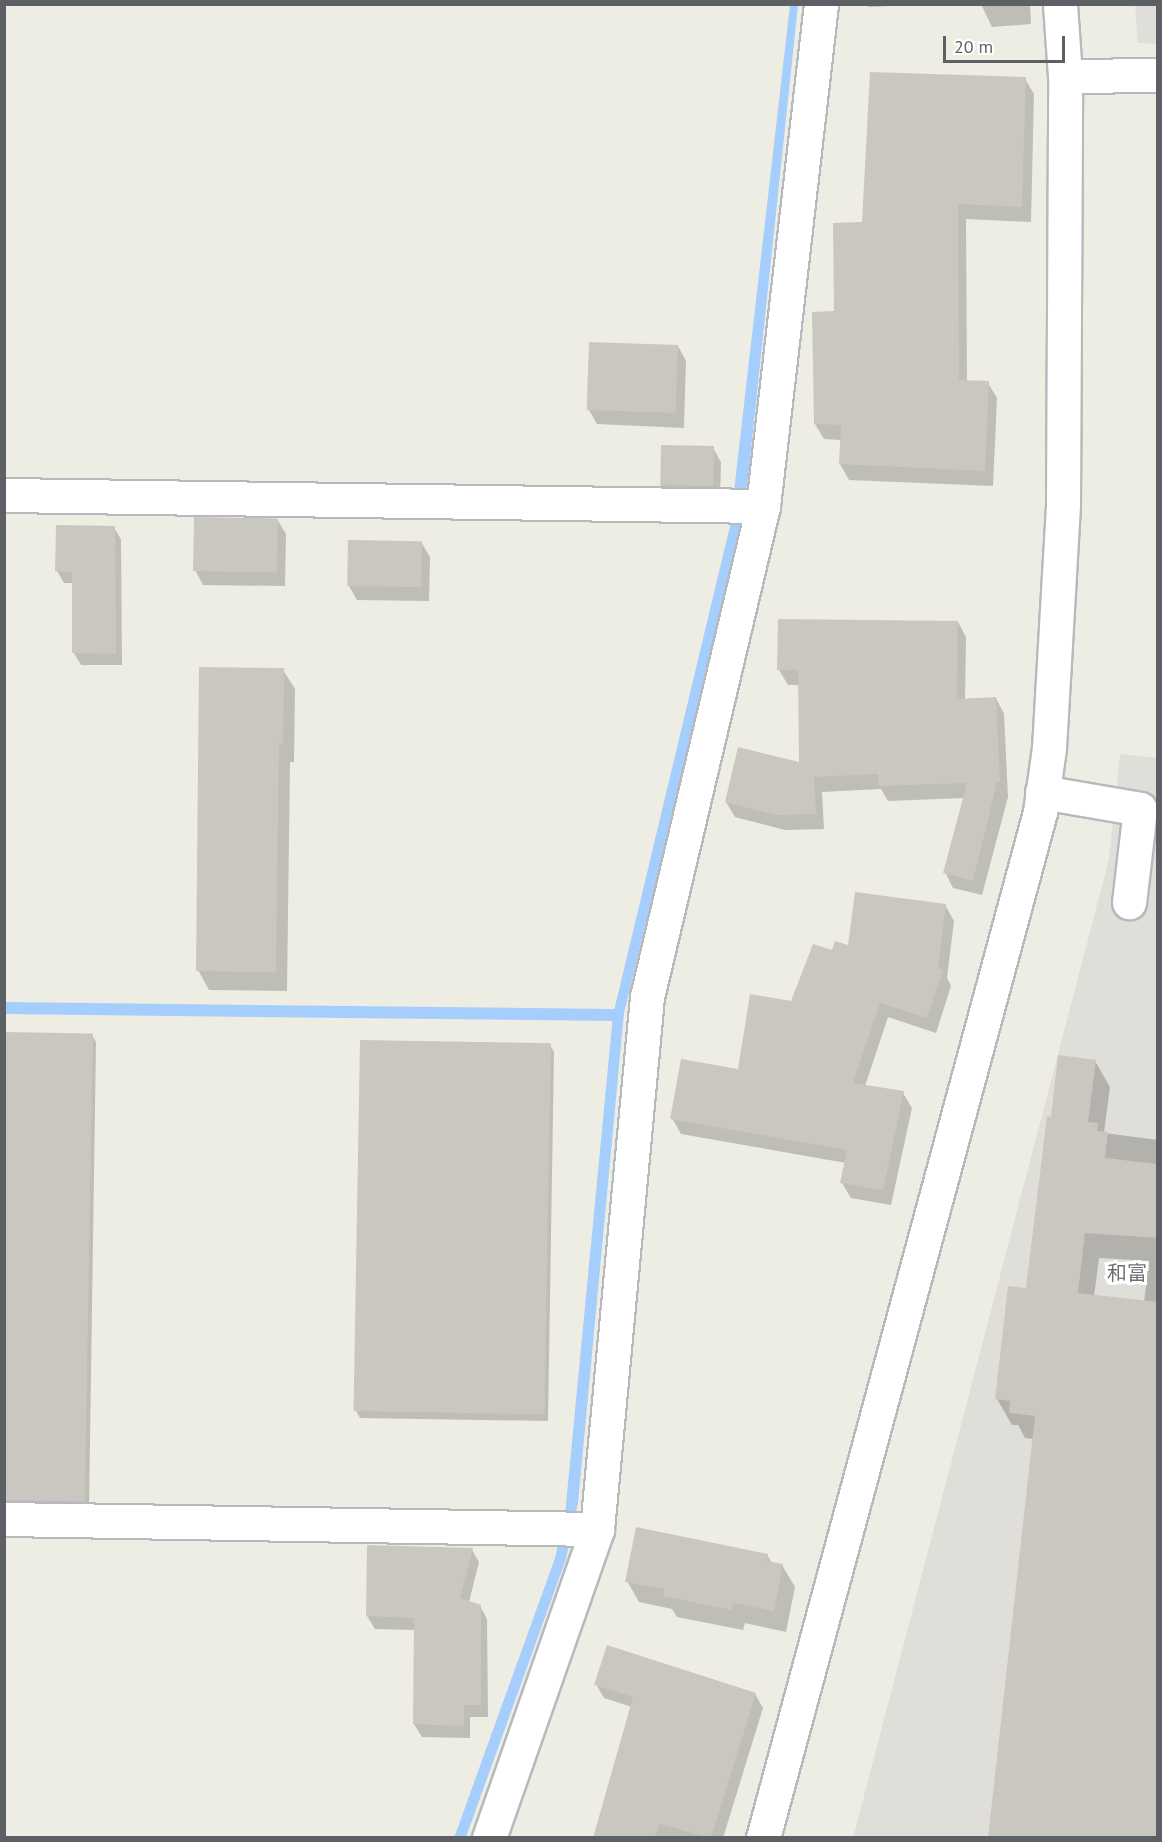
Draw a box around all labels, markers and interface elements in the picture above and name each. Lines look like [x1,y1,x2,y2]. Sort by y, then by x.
scale bar [946,24,1068,62]
text: 20 m [954,35,993,58]
district label: 和富 [1107,1261,1147,1285]

